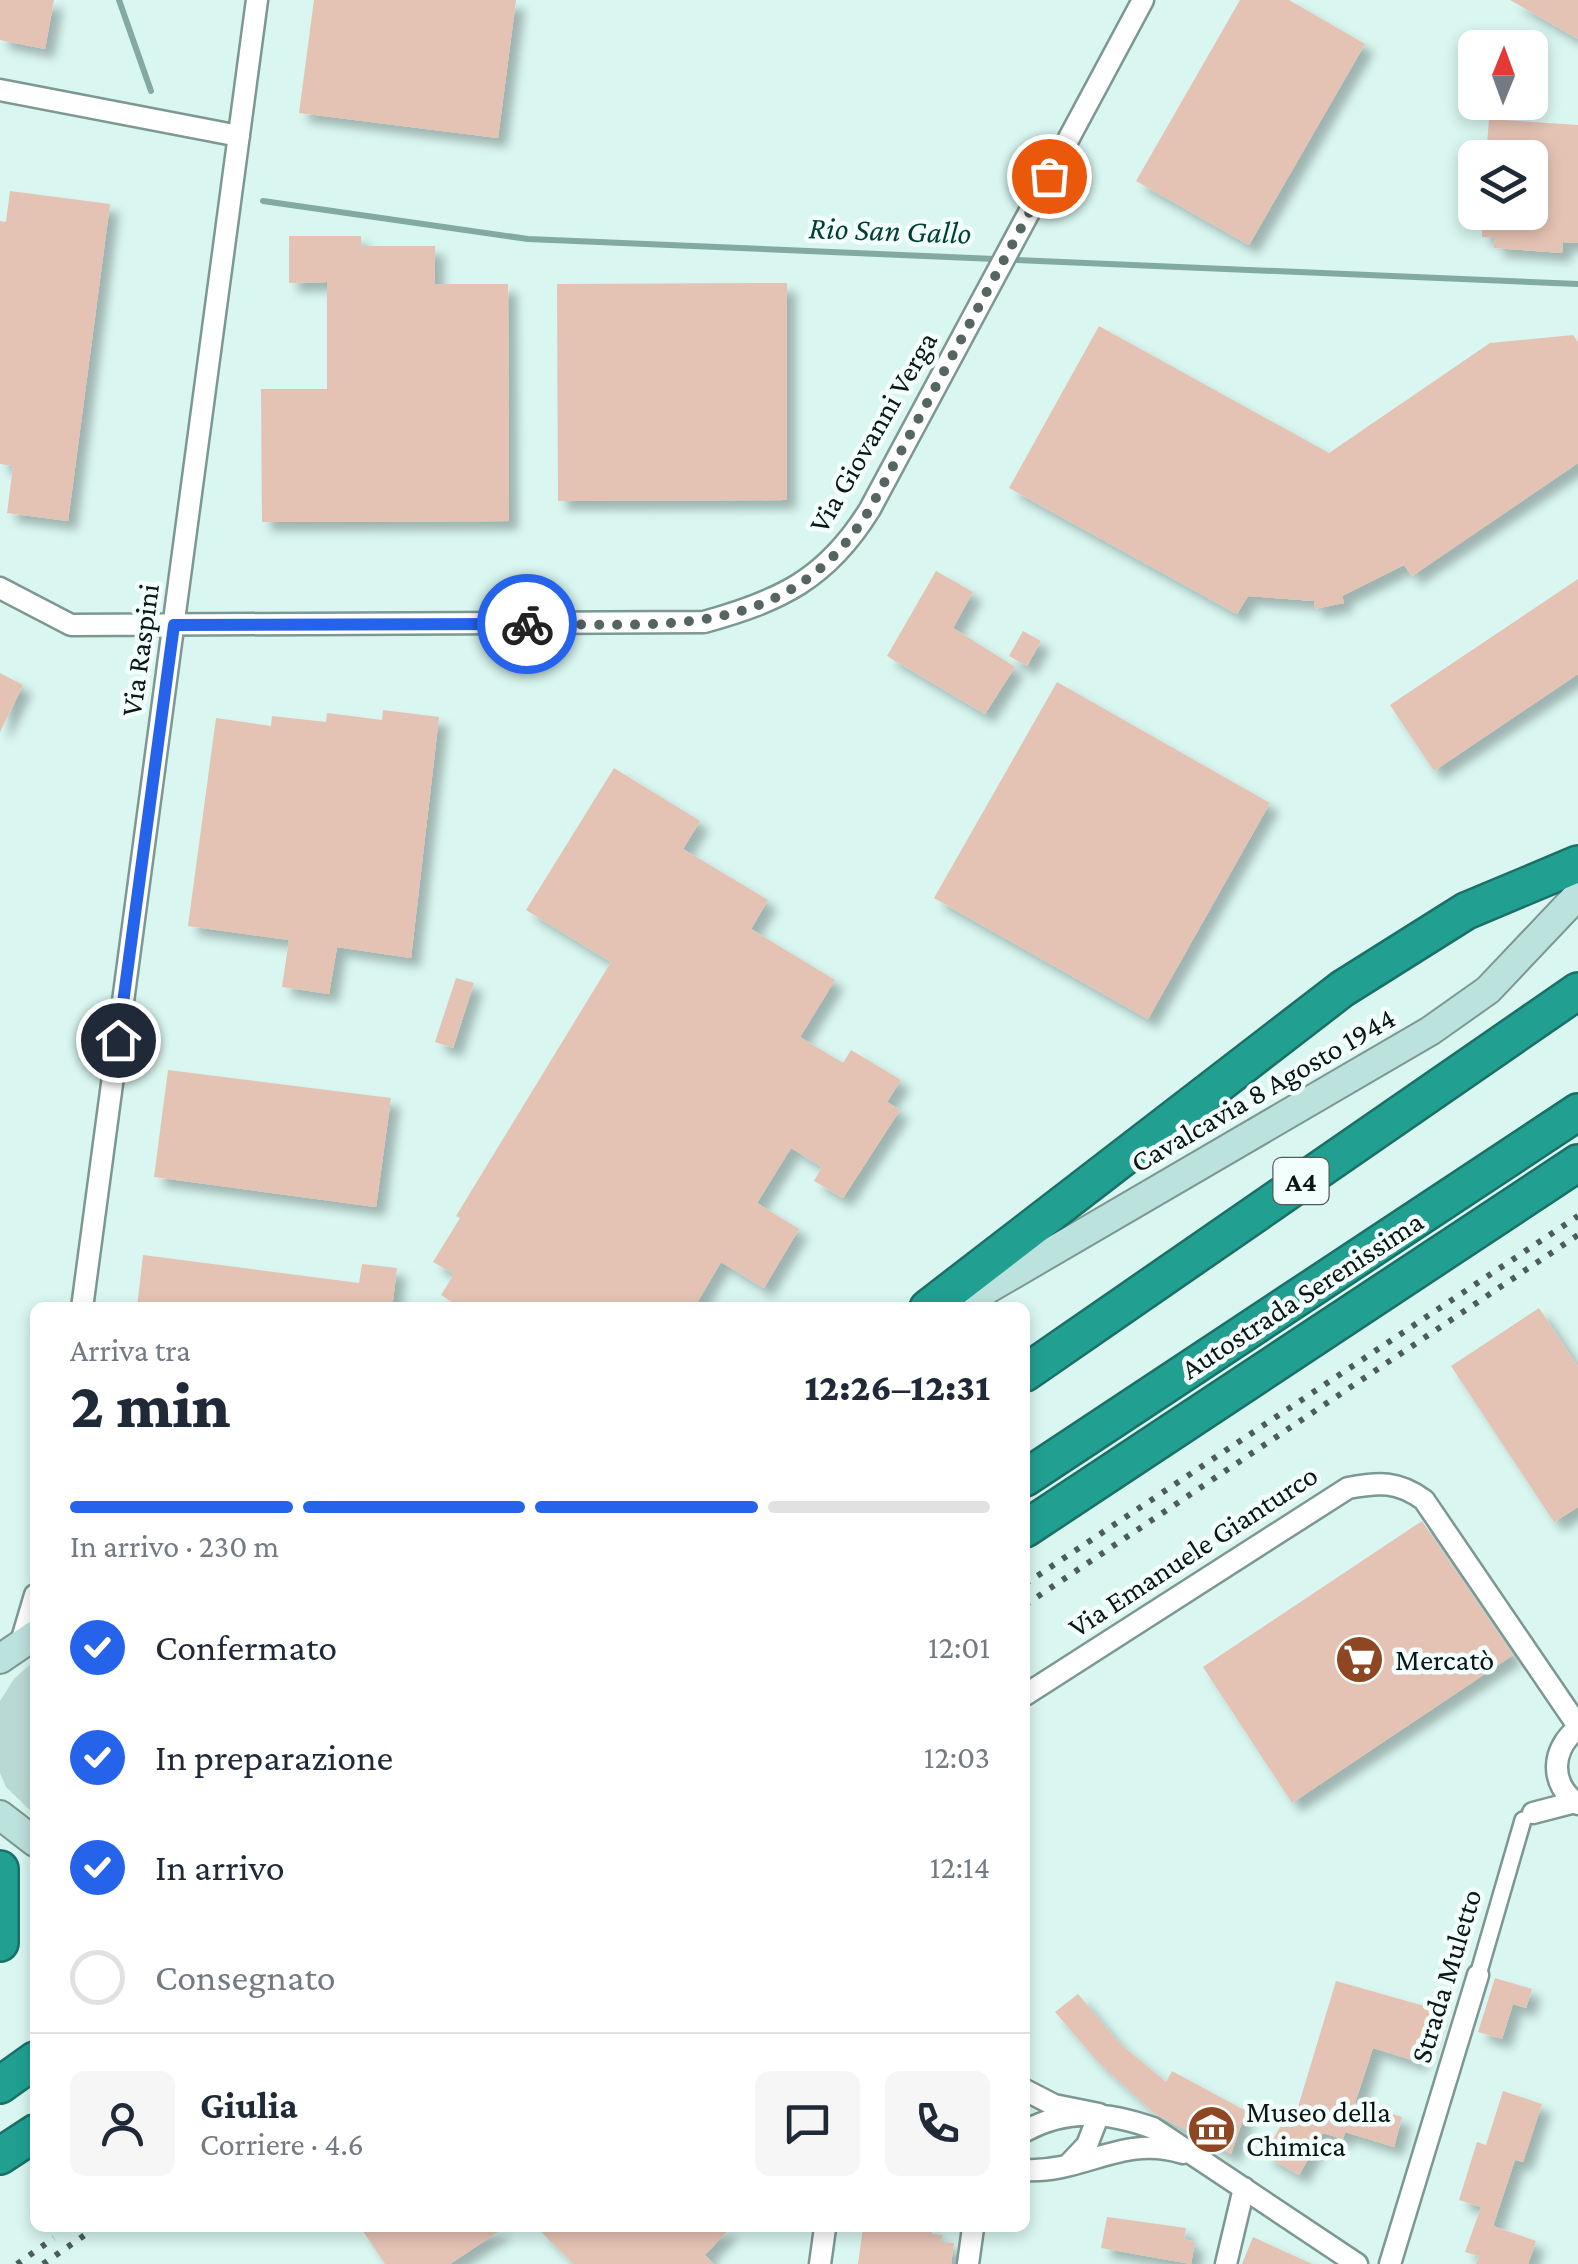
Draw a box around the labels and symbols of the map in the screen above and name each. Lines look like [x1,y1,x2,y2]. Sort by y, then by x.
north arrow [1458,30,1548,120]
pin [1007,134,1092,219]
water label: Rio San Gallo [808,209,972,251]
street label: Via Giovanni Verga [802,325,944,538]
courier [477,574,577,674]
street label: Via Raspini [114,581,166,719]
pin [76,998,161,1083]
street label: Cavalcavia 8 Agosto 1944 [1125,1000,1401,1180]
road number: A4 [1274,1158,1328,1204]
street label: Autostrada Serenissima [1174,1204,1429,1385]
street label: Via Emanuele Gianturco [1062,1458,1323,1643]
supermarket icon: Mercatò [1334,1634,1386,1686]
place label: Mercatò [1395,1643,1494,1676]
street label: Strada Muletto [1403,1885,1488,2067]
place label: Museo della Chimica [1246,2095,1391,2162]
museum icon: Museo della Chimica [1185,2103,1237,2155]

